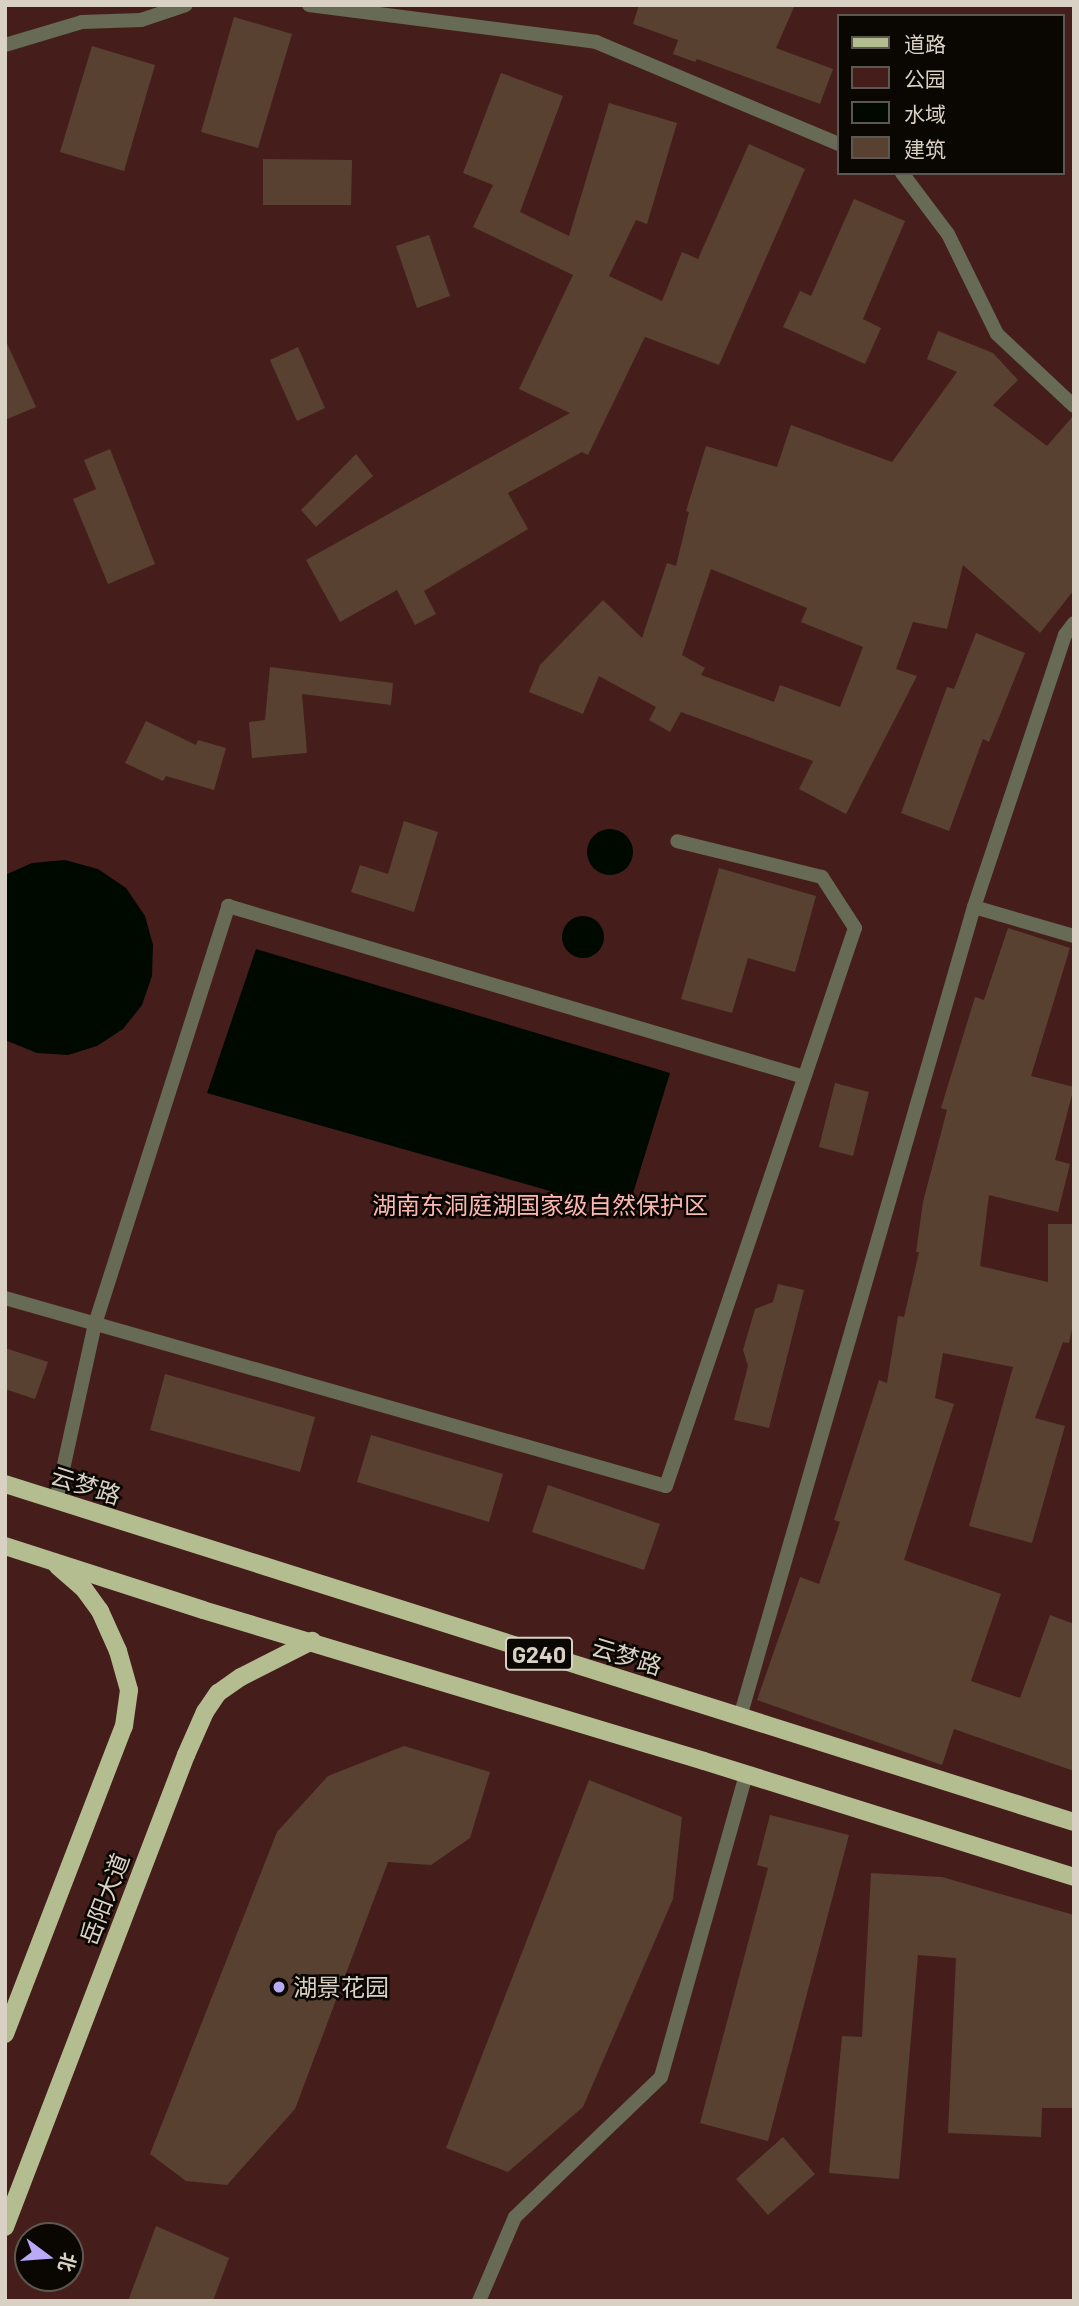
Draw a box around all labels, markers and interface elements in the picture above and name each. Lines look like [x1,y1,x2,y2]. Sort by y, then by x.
legend [838,14,1065,175]
text: 道路 [904,31,946,56]
text: 公园 [904,66,946,91]
text: 水域 [904,101,946,126]
text: 建筑 [904,136,946,161]
park label: 湖南东洞庭湖国家级自然保护区 [372,1191,708,1219]
street label: 云梦路 [47,1460,125,1510]
street label: 云梦路 [588,1632,666,1680]
road number: G240 [504,1634,574,1674]
street label: 岳阳大道 [73,1849,135,1949]
place label: 湖景花园 [293,1973,389,2001]
marker: 湖景花园 [271,1979,287,1995]
north arrow [14,2222,84,2292]
text: 北 [54,2250,81,2275]

